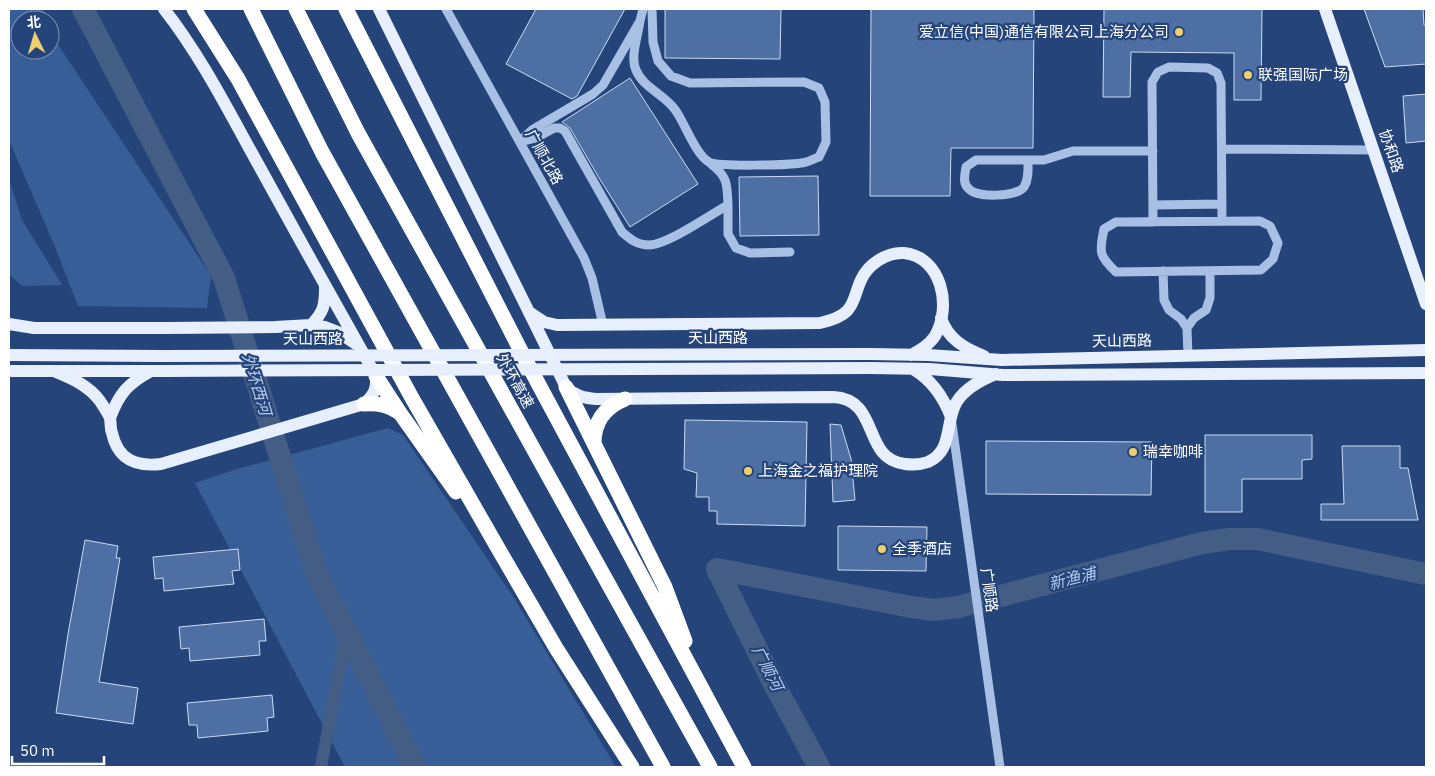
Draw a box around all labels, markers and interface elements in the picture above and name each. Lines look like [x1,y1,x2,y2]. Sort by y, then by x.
north arrow [10,10,60,60]
text: 北 [26,12,42,32]
place label: 爱立信(中国)通信有限公司上海分公司 [919,22,1169,41]
marker: 爱立信(中国)通信有限公司上海分公司 [1173,26,1185,38]
place label: 联强国际广场 [1258,65,1348,84]
marker: 联强国际广场 [1242,69,1254,81]
street label: 广顺北路 [522,126,567,188]
street label: 协和路 [1375,126,1408,175]
street label: 天山西路 [688,328,748,347]
street label: 天山西路 [283,329,343,348]
street label: 天山西路 [1092,330,1152,351]
water label: 外环西河 [238,350,277,420]
street label: 外环高速 [493,350,538,412]
place label: 瑞幸咖啡 [1143,442,1203,461]
marker: 瑞幸咖啡 [1127,446,1139,458]
place label: 上海金之福护理院 [758,461,878,480]
marker: 上海金之福护理院 [742,465,754,477]
place label: 全季酒店 [892,539,952,558]
marker: 全季酒店 [876,543,888,555]
water label: 新渔浦 [1046,562,1101,594]
street label: 广顺路 [977,566,1002,614]
water label: 广顺河 [748,642,789,697]
scale bar [12,734,105,766]
text: 50 m [20,741,55,760]

